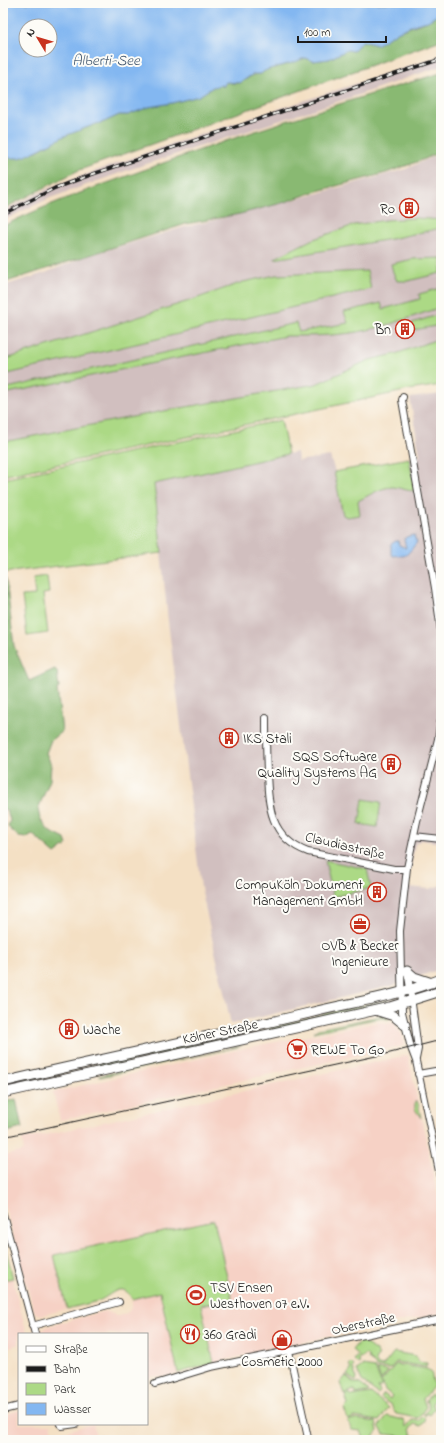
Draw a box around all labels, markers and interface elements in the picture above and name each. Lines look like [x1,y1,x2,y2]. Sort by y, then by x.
north arrow [18,18,58,58]
scale bar [298,18,386,44]
text: 100 m [304,24,331,42]
text: N [22,25,40,40]
water label: Alberti-See [72,50,141,72]
building icon: Ro [398,197,420,219]
place label: Ro [380,199,395,220]
building icon: Bn [394,318,416,340]
place label: Bn [374,320,391,341]
building icon: IKS Stali [218,727,240,749]
place label: IKS Stali [243,729,292,750]
place label: SQS Software Quality Systems AG [258,747,378,785]
building icon: SQS Software Quality Systems AG [380,753,402,775]
street label: Claudiastraße [303,827,387,866]
place label: CompuKöln Dokument Management GmbH [235,875,363,913]
building icon: CompuKöln Dokument Management GmbH [366,881,388,903]
office icon: OVB & Becker Ingenieure [349,913,371,935]
place label: OVB & Becker Ingenieure [321,936,399,974]
street label: Kölner Straße [181,1014,260,1051]
building icon: Wache [58,1018,80,1040]
place label: Wache [83,1020,121,1041]
supermarket icon: REWE To Go [286,1038,308,1060]
place label: REWE To Go [311,1040,384,1061]
place label: TSV Ensen Westhoven 07 e.V. [210,1278,309,1315]
sports icon: TSV Ensen Westhoven 07 e.V. [185,1284,207,1306]
street label: Oberstraße [330,1307,398,1341]
restaurant icon: 360 Gradi [179,1323,201,1345]
place label: 360 Gradi [204,1325,257,1346]
shop icon: Cosmetic 2000 [271,1329,293,1351]
legend [18,1333,148,1425]
text: Straße [54,1341,88,1359]
place label: Cosmetic 2000 [241,1352,323,1373]
text: Bahn [53,1361,80,1379]
text: Park [54,1381,76,1399]
text: Wasser [54,1401,91,1419]

